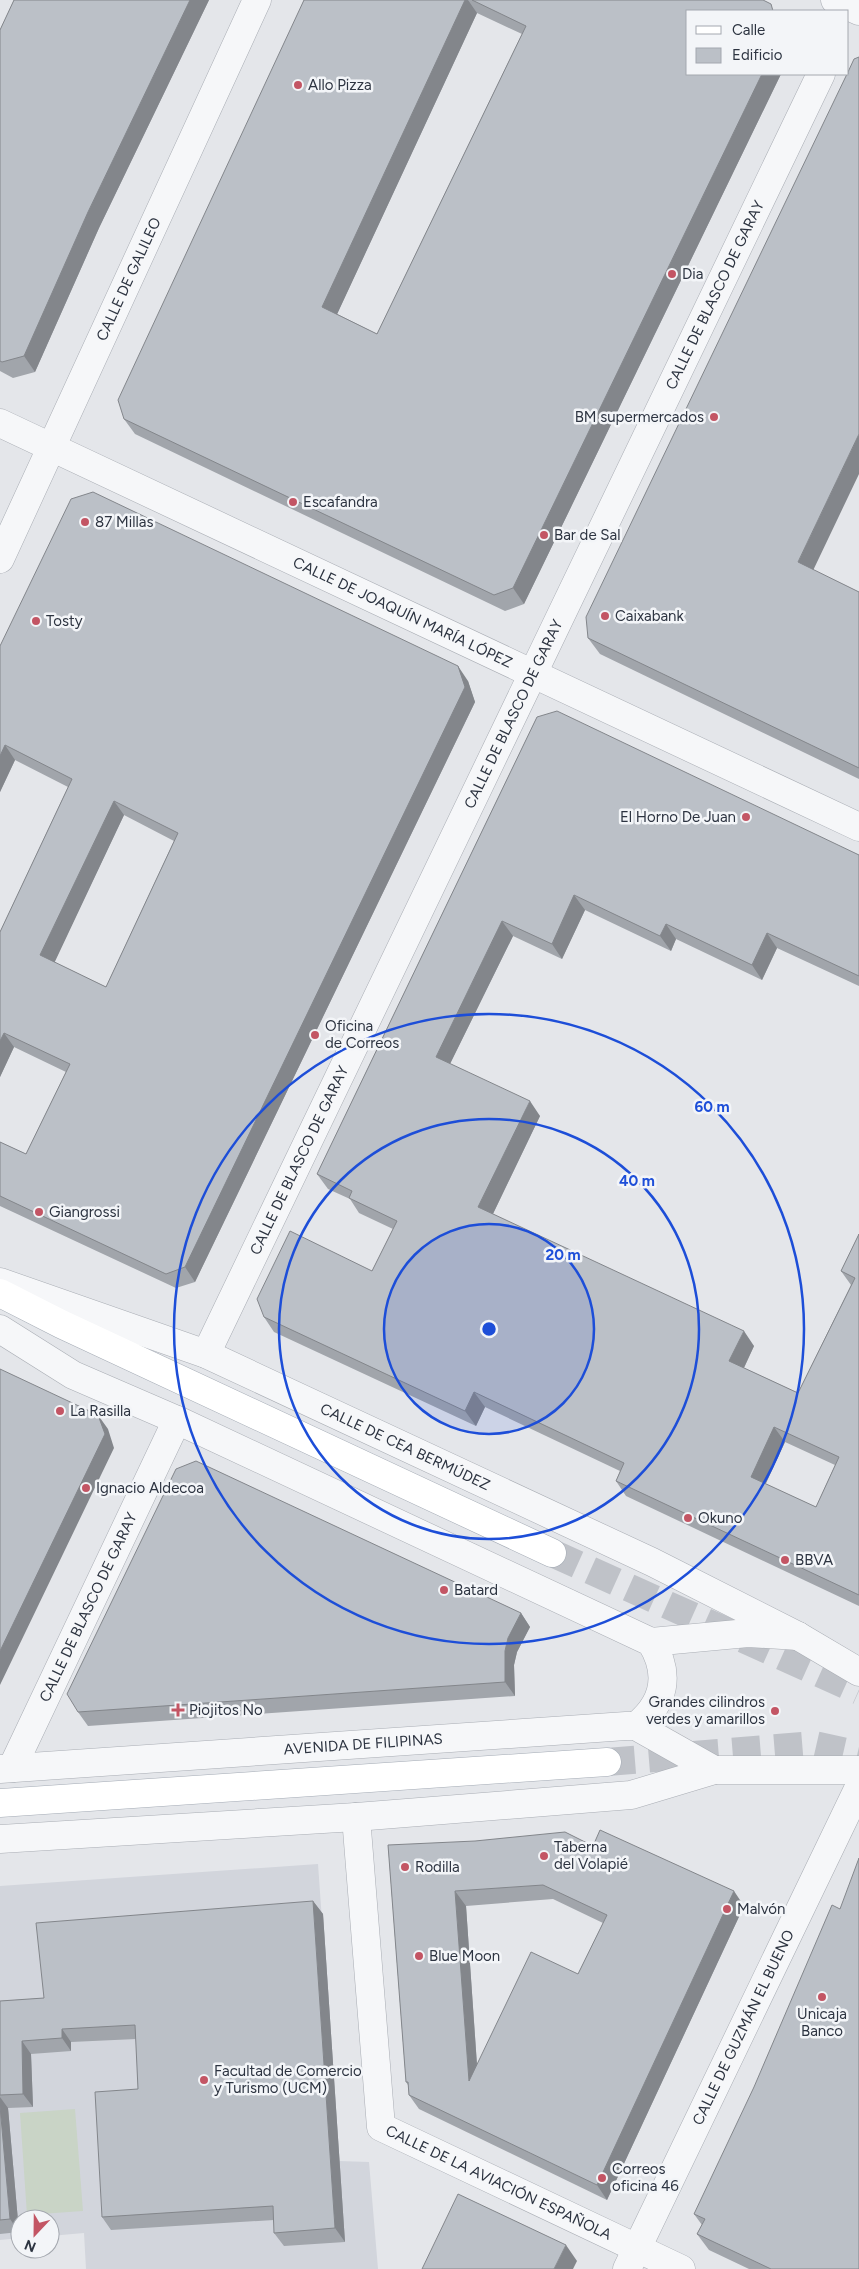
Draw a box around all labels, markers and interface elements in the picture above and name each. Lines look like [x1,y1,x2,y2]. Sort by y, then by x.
legend [686,10,849,75]
text: Calle [732,21,765,39]
text: Edificio [732,46,783,64]
place label: Allo Pizza [308,76,372,94]
marker: Allo Pizza [292,79,304,91]
street label: CALLE DE BLASCO DE GARAY [662,197,768,392]
street label: CALLE DE GALILEO [93,215,165,344]
place label: Dia [682,265,703,283]
marker: Dia [666,268,678,280]
place label: BM supermercados [575,408,704,426]
marker: BM supermercados [708,411,720,423]
place label: Escafandra [303,493,378,511]
marker: Escafandra [287,496,299,508]
place label: 87 Millas [95,513,153,531]
marker: 87 Millas [79,516,91,528]
place label: Bar de Sal [554,526,620,544]
marker: Bar de Sal [538,529,550,541]
street label: CALLE DE JOAQUÍN MARÍA LÓPEZ [290,553,515,672]
place label: Caixabank [615,607,684,625]
marker: Caixabank [599,610,611,622]
place label: Tosty [46,612,83,630]
marker: Tosty [30,615,42,627]
street label: CALLE DE BLASCO DE GARAY [460,617,567,811]
place label: El Horno De Juan [620,808,736,826]
marker: El Horno De Juan [740,811,752,823]
place label: Oficina de Correos [325,1017,399,1052]
marker: Oficina de Correos [309,1029,321,1041]
street label: CALLE DE BLASCO DE GARAY [246,1063,352,1258]
text: 60 m [694,1098,730,1116]
text: 40 m [619,1172,655,1190]
place label: Giangrossi [49,1203,120,1221]
marker: Giangrossi [33,1206,45,1218]
text: 20 m [545,1246,581,1264]
centre of rings [480,1320,498,1338]
street label: CALLE DE CEA BERMÚDEZ [317,1400,493,1494]
place label: La Rasilla [70,1402,131,1420]
marker: La Rasilla [54,1405,66,1417]
place label: Ignacio Aldecoa [96,1479,204,1497]
marker: Ignacio Aldecoa [80,1482,92,1494]
place label: Okuno [698,1509,743,1527]
street label: CALLE DE BLASCO DE GARAY [36,1510,141,1705]
marker: Okuno [682,1512,694,1524]
place label: BBVA [795,1551,833,1569]
marker: BBVA [779,1554,791,1566]
place label: Batard [454,1581,498,1599]
marker: Batard [438,1584,450,1596]
place label: Grandes cilindros verdes y amarillos [646,1693,765,1728]
place label: Piojitos No [189,1701,263,1719]
marker: Piojitos No [171,1703,185,1717]
marker: Grandes cilindros verdes y amarillos [769,1705,781,1717]
street label: AVENIDA DE FILIPINAS [283,1730,443,1759]
place label: Taberna del Volapié [554,1838,628,1873]
marker: Taberna del Volapié [538,1850,550,1862]
place label: Rodilla [415,1858,460,1876]
marker: Rodilla [399,1861,411,1873]
place label: Malvón [737,1900,785,1918]
marker: Malvón [721,1903,733,1915]
street label: CALLE DE GUZMÁN EL BUENO [689,1927,798,2128]
place label: Blue Moon [429,1947,500,1965]
marker: Blue Moon [413,1950,425,1962]
marker: Unicaja Banco [816,1991,828,2003]
place label: Unicaja Banco [797,2005,847,2040]
place label: Facultad de Comercio y Turismo (UCM) [214,2062,362,2097]
marker: Facultad de Comercio y Turismo (UCM) [198,2074,210,2086]
street label: CALLE DE LA AVIACIÓN ESPAÑOLA [383,2121,614,2244]
place label: Correos oficina 46 [612,2160,679,2195]
marker: Correos oficina 46 [596,2172,608,2184]
north arrow [10,2209,60,2259]
text: N [22,2236,39,2255]

